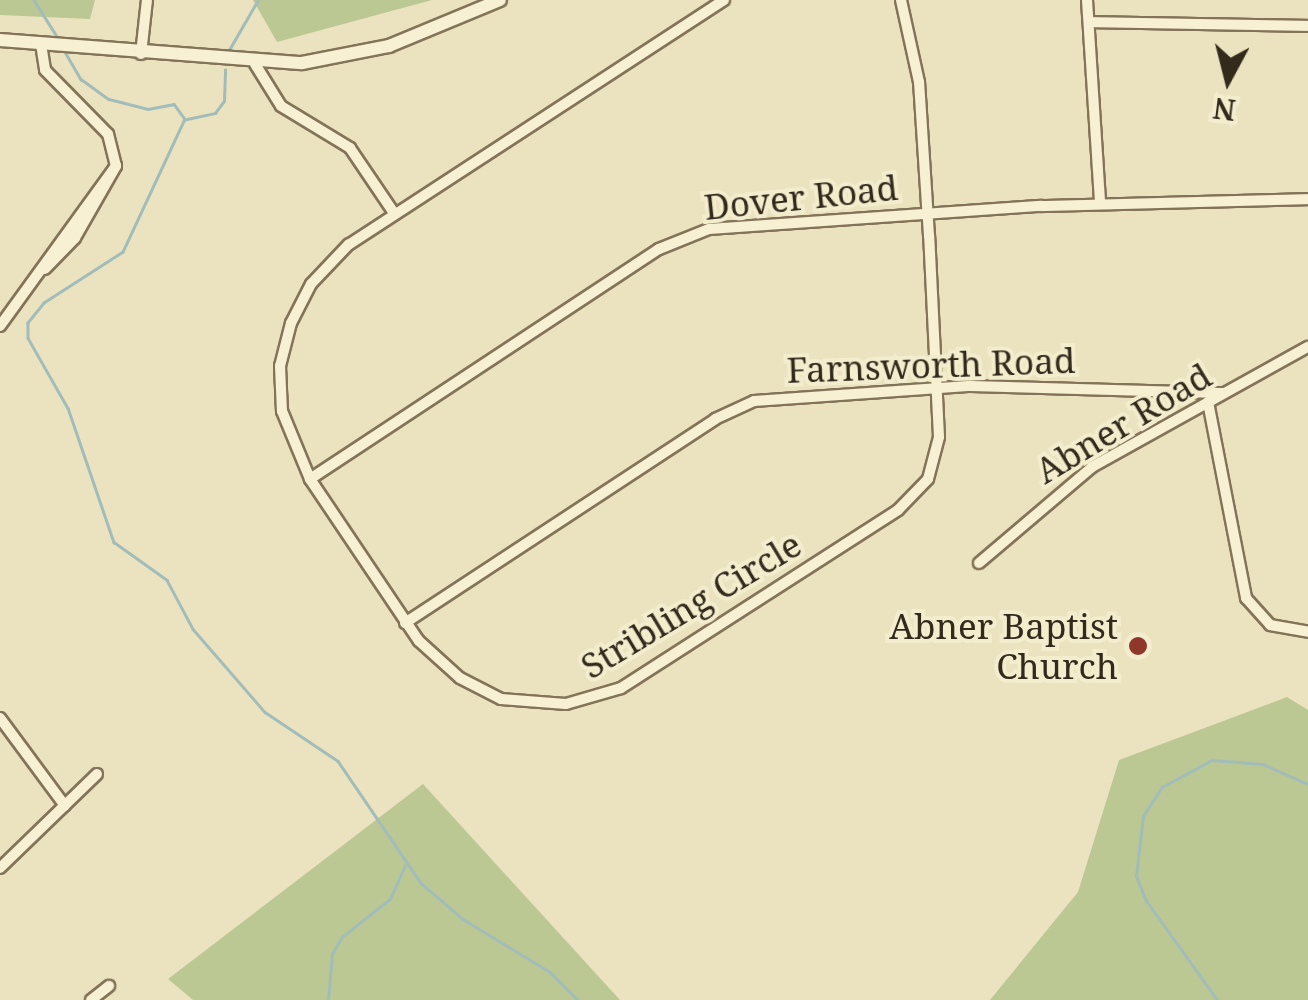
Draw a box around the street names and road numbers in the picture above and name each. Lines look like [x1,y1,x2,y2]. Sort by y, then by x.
street label: Dover Road [702,166,900,228]
street label: Farnsworth Road [786,339,1076,391]
street label: Abner Road [1028,354,1218,492]
street label: Stribling Circle [573,523,809,687]

